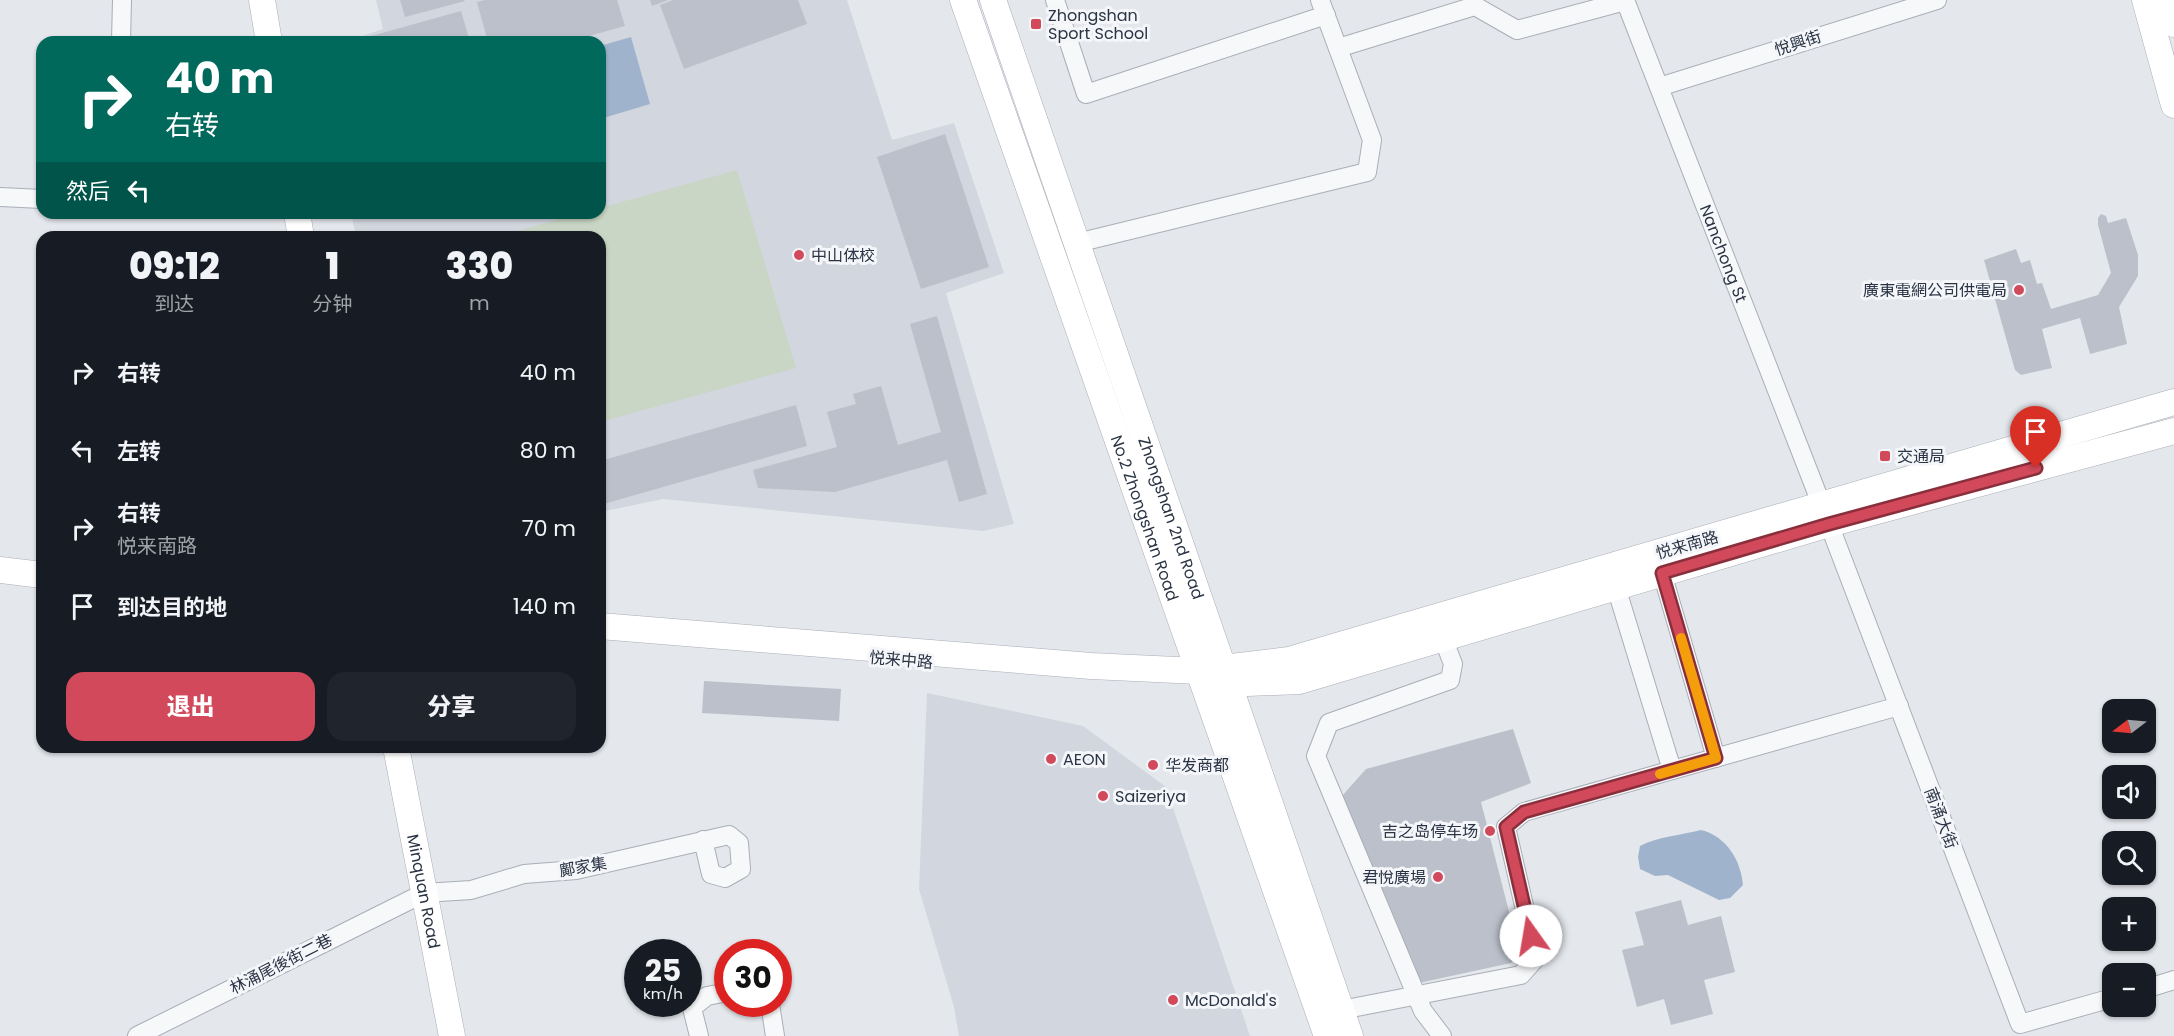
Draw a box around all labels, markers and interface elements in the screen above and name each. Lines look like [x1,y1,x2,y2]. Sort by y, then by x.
place label: Zhongshan Sport School [1048,4,1148,45]
marker: Zhongshan Sport School [1029,17,1043,31]
street label: 悅興街 [1772,25,1824,61]
text: 40 m [165,49,274,108]
icon: right [66,60,144,138]
text: 右转 [165,107,219,144]
icon: left [122,174,155,207]
text: 然后 [66,176,110,207]
street label: Nanchong St [1694,201,1753,306]
text: 09:12 [129,241,220,292]
text: 1 [326,241,340,292]
text: 330 [445,241,513,292]
place label: 中山体校 [811,244,875,267]
marker: 中山体校 [792,248,806,262]
place label: 廣東電網公司供電局 [1863,279,2007,302]
marker: 廣東電網公司供電局 [2012,283,2026,297]
text: m [469,289,490,317]
text: 到达 [154,290,194,318]
text: 分钟 [313,290,353,318]
icon: right [66,356,99,389]
text: 40 m [520,357,576,388]
text: 右转 [117,358,161,389]
pin [2010,406,2061,468]
icon: arrive [2019,415,2052,448]
street label: No.2 Zhongshan Road [1105,432,1185,604]
icon: left [66,434,99,467]
street label: Zhongshan 2nd Road [1133,434,1210,602]
text: 80 m [520,435,576,466]
text: 左转 [117,436,161,467]
place label: 交通局 [1897,445,1945,468]
marker: 交通局 [1878,449,1892,463]
text: 右转 [117,498,161,529]
icon: right [66,512,99,545]
text: 70 m [522,513,576,544]
street label: 悦来南路 [1653,525,1721,565]
text: 悦来南路 [117,532,197,560]
icon: arrive [66,590,99,623]
text: 140 m [513,591,576,622]
text: 到达目的地 [117,592,227,623]
street label: 悦来中路 [868,646,934,674]
button: 退出 [66,672,315,741]
button: 分享 [327,672,576,741]
north arrow [2102,699,2156,753]
map controls [2102,699,2156,1017]
place label: AEON [1063,748,1106,771]
marker: AEON [1044,752,1058,766]
place label: 华发商都 [1165,754,1229,777]
marker: 华发商都 [1146,758,1160,772]
button: sound [2102,765,2156,819]
street label: 南涌大街 [1919,784,1963,852]
place label: Saizeriya [1115,785,1186,808]
marker: Saizeriya [1096,789,1110,803]
place label: 吉之岛停车场 [1382,820,1478,843]
marker: 吉之岛停车场 [1483,824,1497,838]
button: search [2102,831,2156,885]
street label: Minquan Road [402,832,446,950]
street label: 鄺家集 [557,852,609,882]
place label: 君悅廣場 [1362,866,1426,889]
marker: 君悅廣場 [1431,870,1445,884]
button: + [2102,897,2156,951]
position arrow [1499,904,1563,968]
street label: 林涌尾後街二巷 [226,928,336,1000]
speed limit sign: 30 [714,939,792,1017]
text: 25 [645,949,681,992]
button: − [2102,963,2156,1017]
text: km/h [643,983,683,1004]
place label: McDonald's [1185,989,1277,1012]
marker: McDonald's [1166,993,1180,1007]

